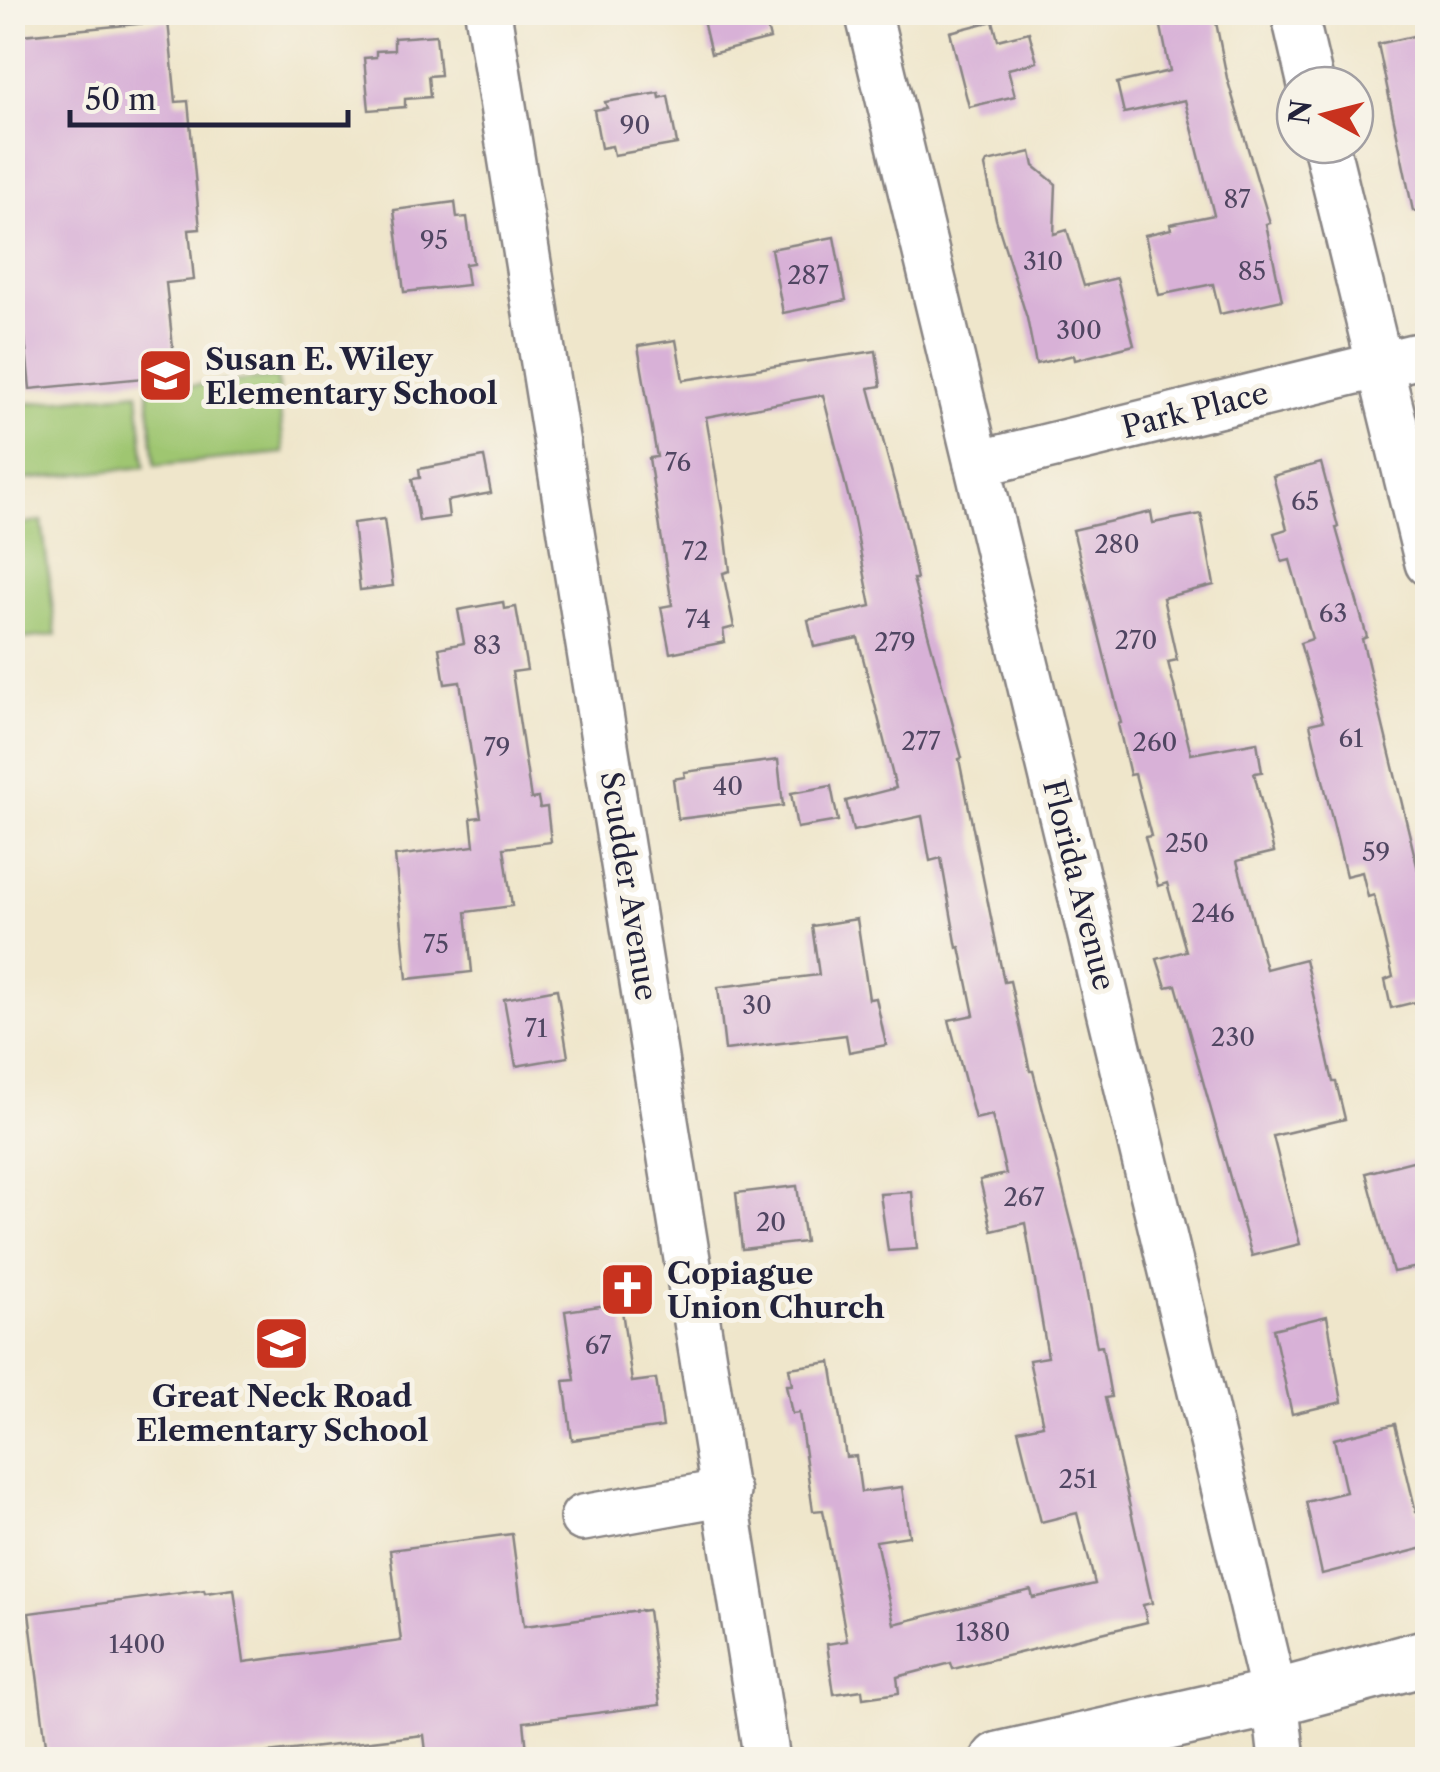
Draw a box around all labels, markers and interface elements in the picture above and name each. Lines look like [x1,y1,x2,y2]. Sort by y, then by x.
scale bar [70,65,348,127]
north arrow [1275,65,1375,165]
text: 50 m [85,81,156,118]
text: N [1282,98,1319,126]
house number: 90 [620,110,650,141]
house number: 87 [1223,184,1251,215]
house number: 95 [420,225,448,256]
house number: 310 [1023,246,1063,277]
house number: 85 [1238,256,1266,287]
house number: 287 [787,260,829,291]
house number: 300 [1056,315,1102,346]
place label: Susan E. Wiley Elementary School [205,341,498,412]
school or university icon: Susan E. Wiley Elementary School [136,346,196,406]
street label: Park Place [1118,374,1272,446]
house number: 76 [665,447,691,478]
house number: 65 [1291,486,1319,517]
house number: 280 [1094,529,1140,560]
house number: 72 [682,536,708,567]
house number: 63 [1319,598,1347,629]
house number: 74 [685,604,711,635]
house number: 270 [1115,625,1157,656]
house number: 279 [874,627,916,658]
house number: 83 [473,630,501,661]
house number: 61 [1338,723,1364,754]
house number: 277 [901,726,941,757]
house number: 260 [1133,727,1177,758]
house number: 79 [484,732,510,763]
street label: Scudder Avenue [593,769,665,1003]
house number: 40 [713,771,743,802]
street label: Florida Avenue [1035,776,1123,994]
house number: 250 [1165,828,1209,859]
house number: 59 [1362,837,1390,868]
house number: 246 [1191,898,1235,929]
house number: 75 [423,929,449,960]
house number: 30 [742,990,772,1021]
house number: 71 [525,1013,548,1044]
house number: 230 [1211,1022,1255,1053]
house number: 267 [1003,1182,1045,1213]
house number: 20 [756,1207,786,1238]
place label: Copiague Union Church [667,1255,885,1326]
church icon: Copiague Union Church [598,1260,658,1320]
school or university icon: Great Neck Road Elementary School [252,1313,312,1373]
house number: 67 [585,1330,612,1361]
place label: Great Neck Road Elementary School [136,1378,428,1449]
house number: 251 [1059,1464,1098,1495]
house number: 1380 [956,1617,1010,1648]
house number: 1400 [109,1629,165,1660]

